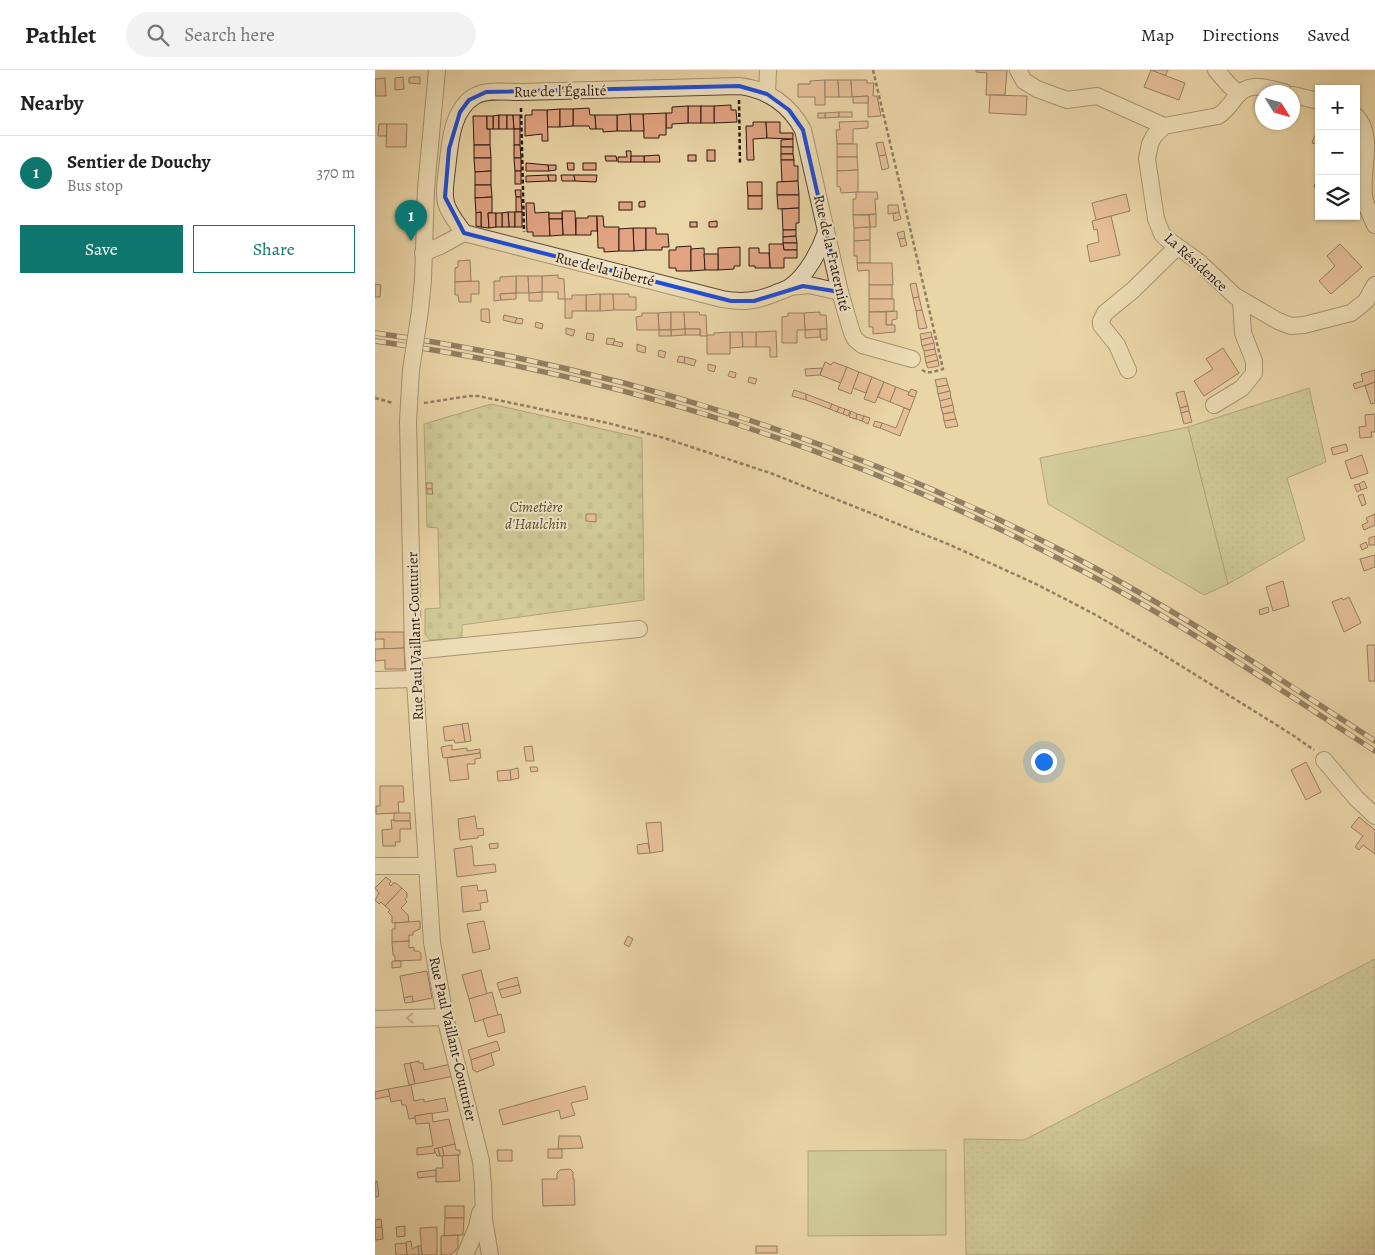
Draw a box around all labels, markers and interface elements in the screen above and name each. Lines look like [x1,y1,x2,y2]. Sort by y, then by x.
search box [126,12,476,57]
text: Pathlet [25,19,96,51]
icon: search [144,21,172,49]
text: Search here [184,22,275,48]
text: Map [1141,23,1174,47]
text: Directions [1202,23,1279,47]
text: Saved [1307,23,1350,47]
street label: Rue de l'Égalité [513,80,607,102]
north arrow [1255,85,1300,130]
map controls [1315,85,1360,220]
button: + [1315,85,1360,130]
text: Nearby [20,89,83,117]
button: − [1315,130,1360,175]
text: Sentier de Douchy [67,149,211,175]
text: 1 [33,162,39,184]
text: 370 m [317,162,355,184]
text: Bus stop [67,175,123,197]
button: layers [1315,175,1360,220]
street label: Rue de la Fraternité [809,193,855,314]
pin: 1 [395,200,427,241]
button: Save [20,225,183,273]
button: Share [193,225,355,273]
street label: La Résidence [1160,228,1232,296]
street label: Rue de la Liberté [553,247,657,291]
park label: Cimetière d'Haulchin [505,497,567,534]
street label: Rue Paul Vaillant-Couturier [402,551,428,721]
your location [1031,749,1057,775]
street label: Rue Paul Vaillant-Couturier [424,955,482,1124]
one-way arrow [406,1013,414,1024]

